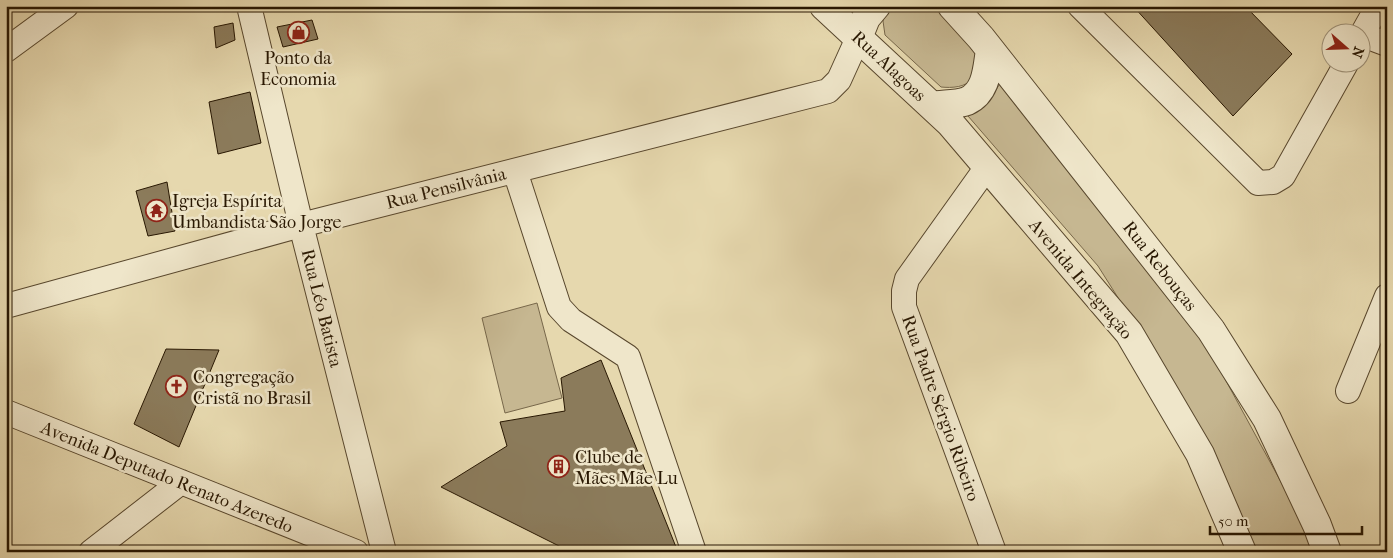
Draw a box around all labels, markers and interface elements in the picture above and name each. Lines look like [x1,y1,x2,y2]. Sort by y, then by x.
shop icon: Ponto da Economia [286,21,310,45]
north arrow [1320,22,1370,72]
street label: Rua Alagoas [847,27,930,106]
text: N [1348,44,1368,61]
place label: Ponto da Economia [260,48,337,90]
street label: Rua Pensilvânia [384,163,509,214]
place label: Igreja Espírita Umbandista São Jorge [172,191,342,233]
temple icon: Igreja Espírita Umbandista São Jorge [144,199,168,223]
street label: Avenida Integração [1024,214,1137,344]
street label: Rua Rebouças [1118,217,1201,316]
street label: Rua Léo Batista [297,247,347,370]
street label: Rua Padre Sérgio Ribeiro [897,312,984,504]
place label: Congregação Cristã no Brasil [193,367,311,409]
church icon: Congregação Cristã no Brasil [165,375,189,399]
street label: Avenida Deputado Renato Azeredo [37,417,296,538]
place label: Clube de Mães Mãe Lu [575,447,678,489]
building icon: Clube de Mães Mãe Lu [547,455,571,479]
scale bar [1210,503,1363,535]
text: 50 m [1218,512,1249,530]

